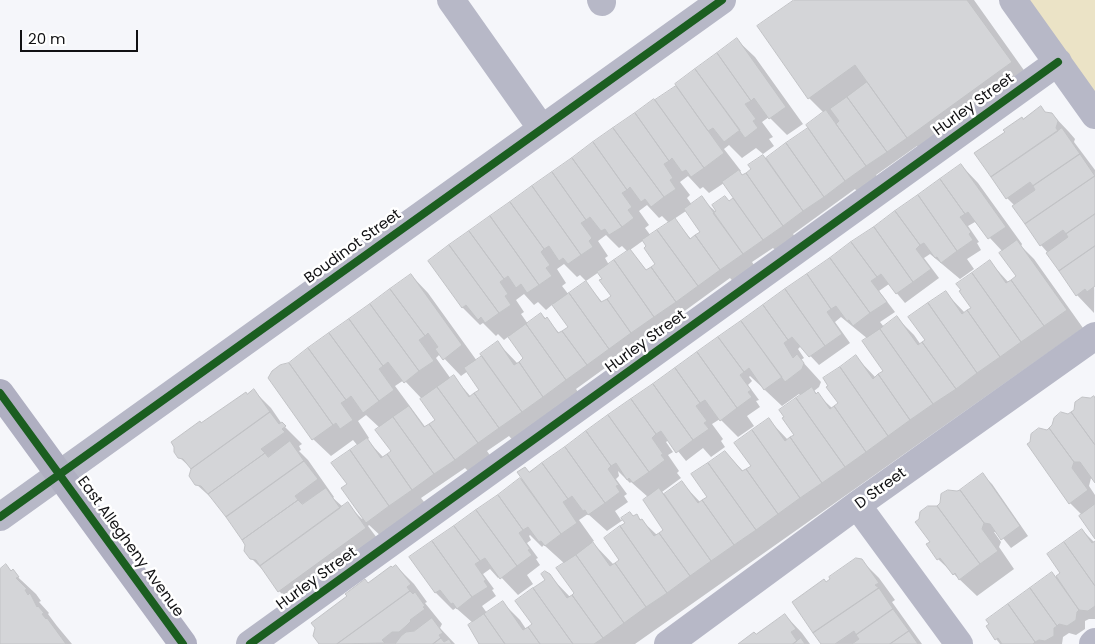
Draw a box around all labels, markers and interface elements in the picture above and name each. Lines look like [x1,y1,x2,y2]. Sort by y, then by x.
scale bar [22,20,140,52]
text: 20 m [28,28,66,49]
street label: Hurley Street [930,70,1018,140]
street label: Boudinot Street [301,206,405,288]
street label: Hurley Street [602,307,690,377]
street label: D Street [852,465,910,513]
street label: East Allegheny Avenue [73,473,187,621]
street label: Hurley Street [273,544,361,614]

